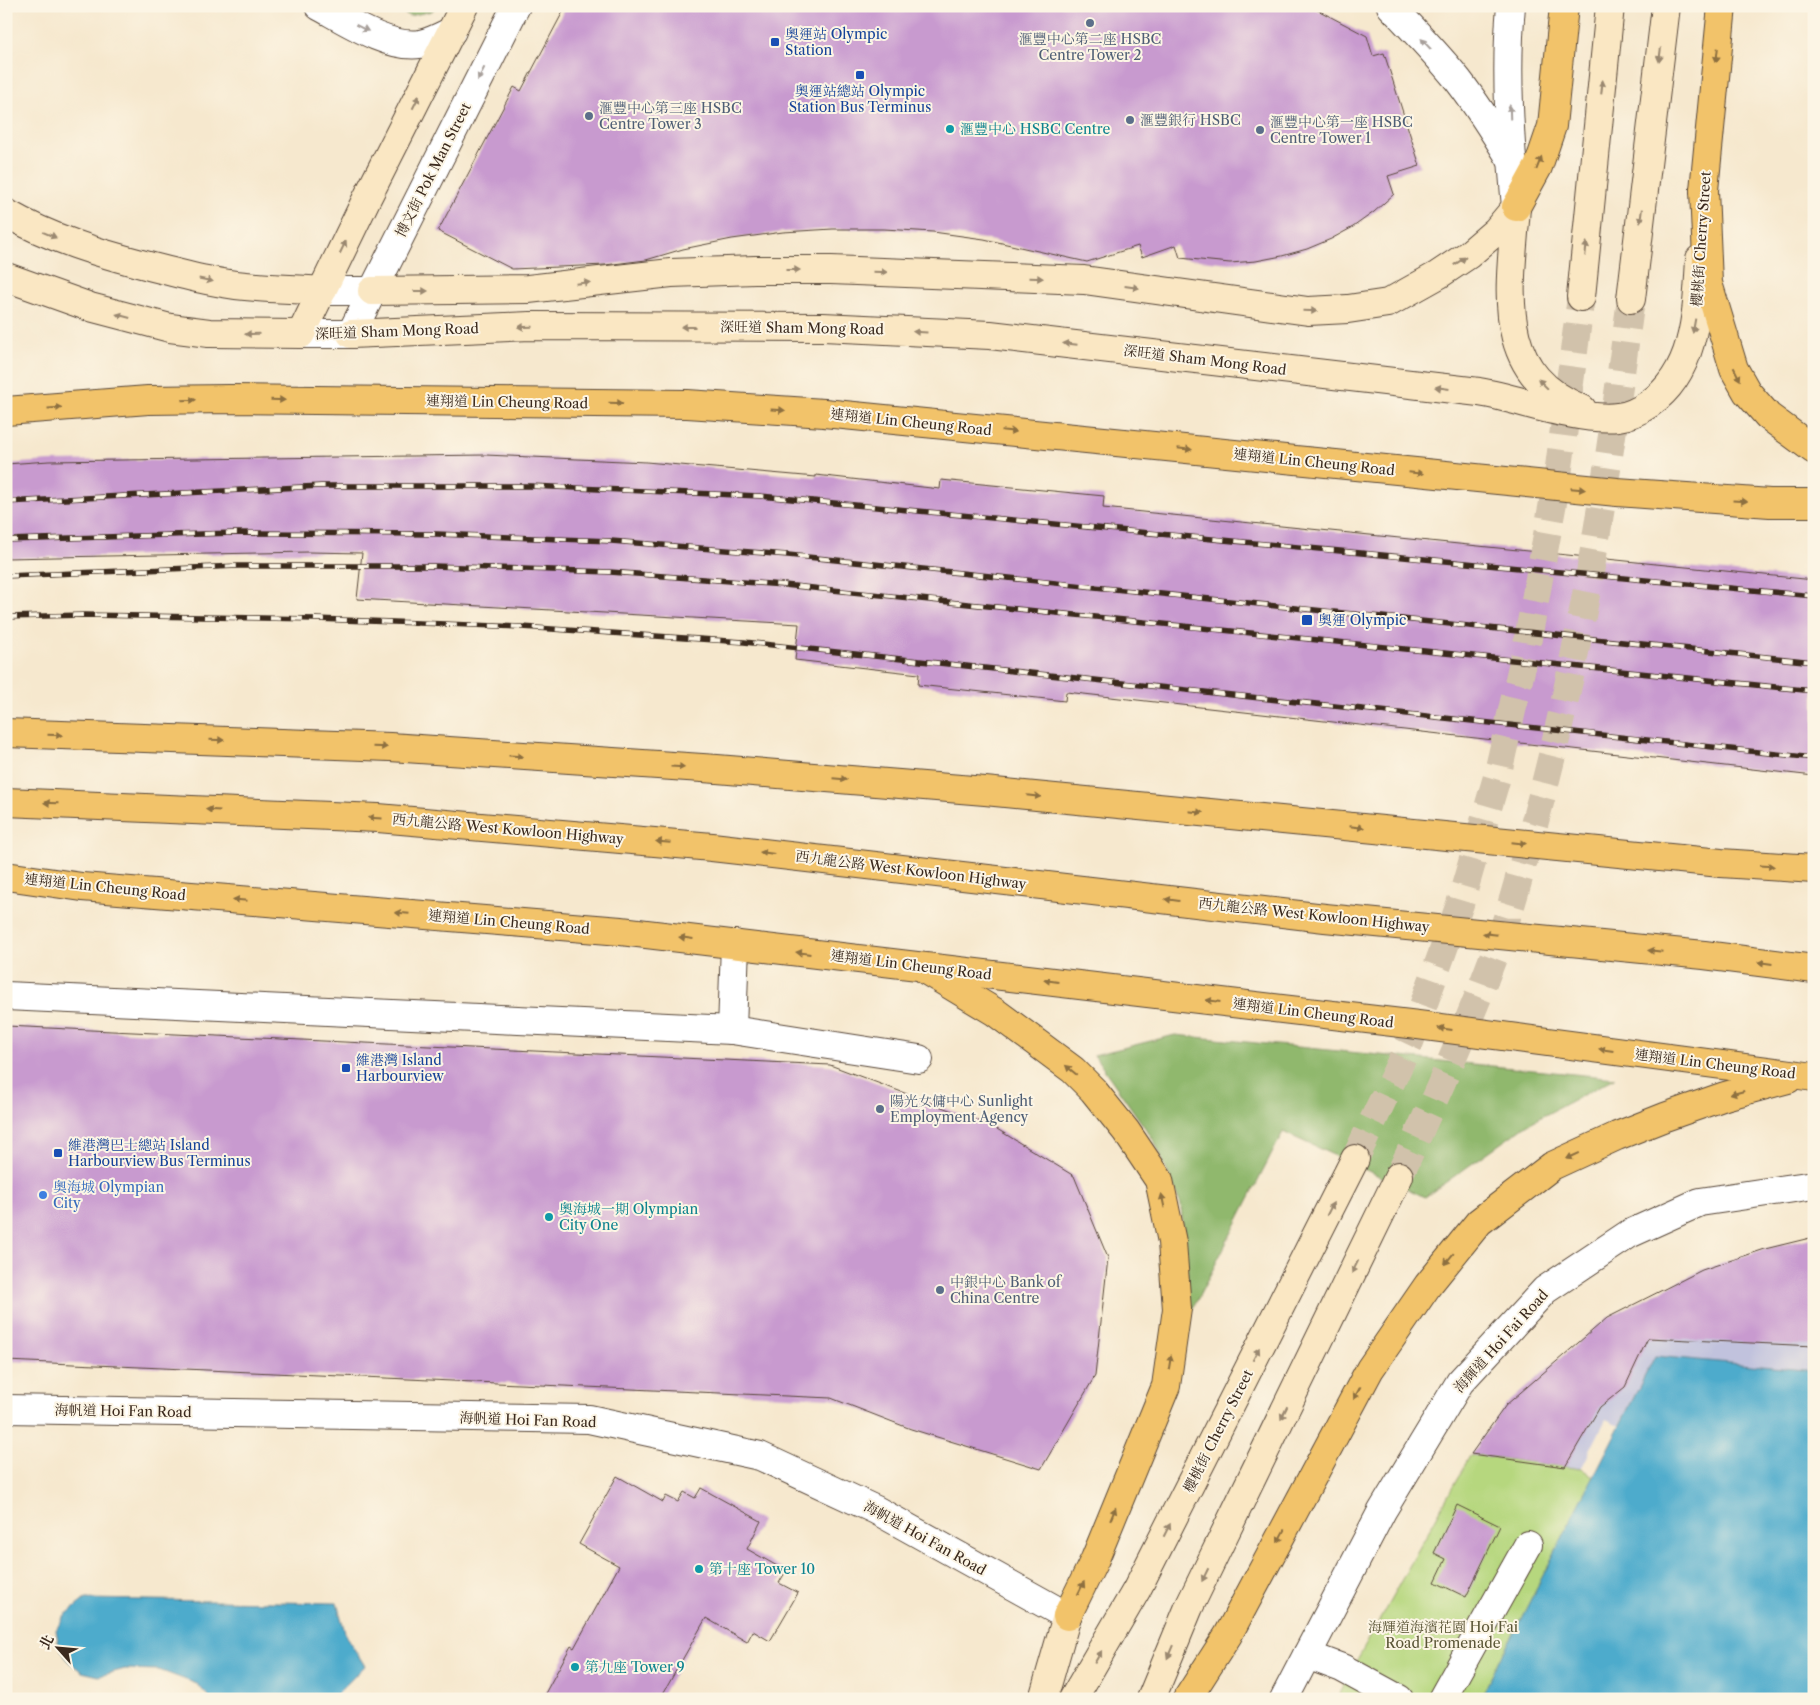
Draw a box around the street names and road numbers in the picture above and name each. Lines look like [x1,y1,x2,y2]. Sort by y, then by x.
street label: 博文街 Pok Man Street [391,100,475,240]
street label: 櫻桃街 Cherry Street [1687,171,1715,307]
street label: 深旺道 Sham Mong Road [720,318,885,338]
street label: 深旺道 Sham Mong Road [315,319,480,343]
street label: 深旺道 Sham Mong Road [1123,341,1288,379]
street label: 連翔道 Lin Cheung Road [426,392,589,412]
street label: 連翔道 Lin Cheung Road [829,405,993,439]
street label: 連翔道 Lin Cheung Road [1232,445,1396,479]
street label: 西九龍公路 West Kowloon Highway [391,810,625,848]
street label: 西九龍公路 West Kowloon Highway [795,847,1028,893]
street label: 連翔道 Lin Cheung Road [23,870,187,904]
street label: 西九龍公路 West Kowloon Highway [1197,894,1431,936]
street label: 連翔道 Lin Cheung Road [427,906,591,938]
street label: 連翔道 Lin Cheung Road [829,946,993,984]
street label: 連翔道 Lin Cheung Road [1231,994,1395,1032]
street label: 連翔道 Lin Cheung Road [1633,1045,1797,1083]
street label: 海輝道 Hoi Fai Road [1450,1285,1552,1396]
street label: 櫻桃街 Cherry Street [1179,1366,1257,1496]
street label: 海帆道 Hoi Fan Road [54,1401,192,1421]
street label: 海帆道 Hoi Fan Road [459,1409,597,1431]
street label: 海帆道 Hoi Fan Road [861,1497,990,1579]

